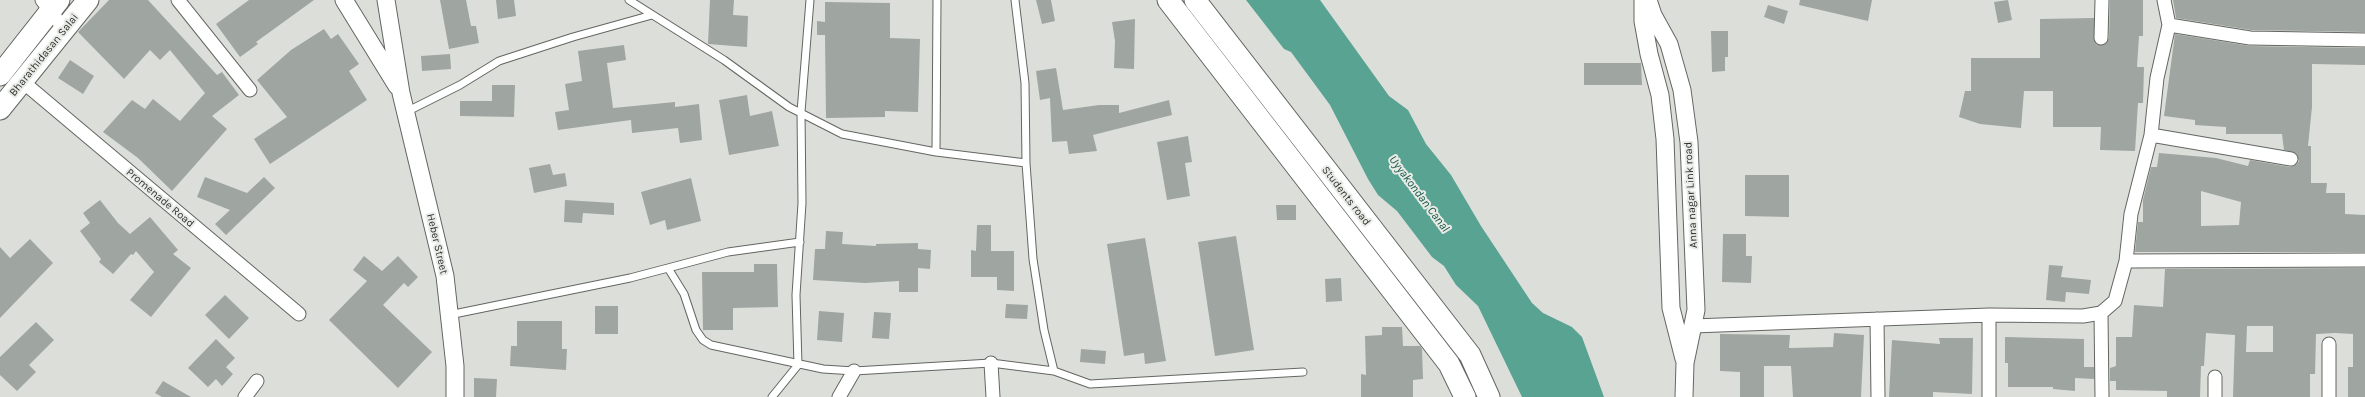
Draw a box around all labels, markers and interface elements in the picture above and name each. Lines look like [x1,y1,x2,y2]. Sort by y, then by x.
street label: Bharathidasan Salai [7,11,81,99]
street label: Anna nagar Link road [1682,142,1700,248]
water label: Uyyakondan Canal [1386,153,1452,235]
street label: Students road [1319,164,1373,228]
street label: Promenade Road [123,166,197,230]
street label: Heber Street [424,212,450,276]

